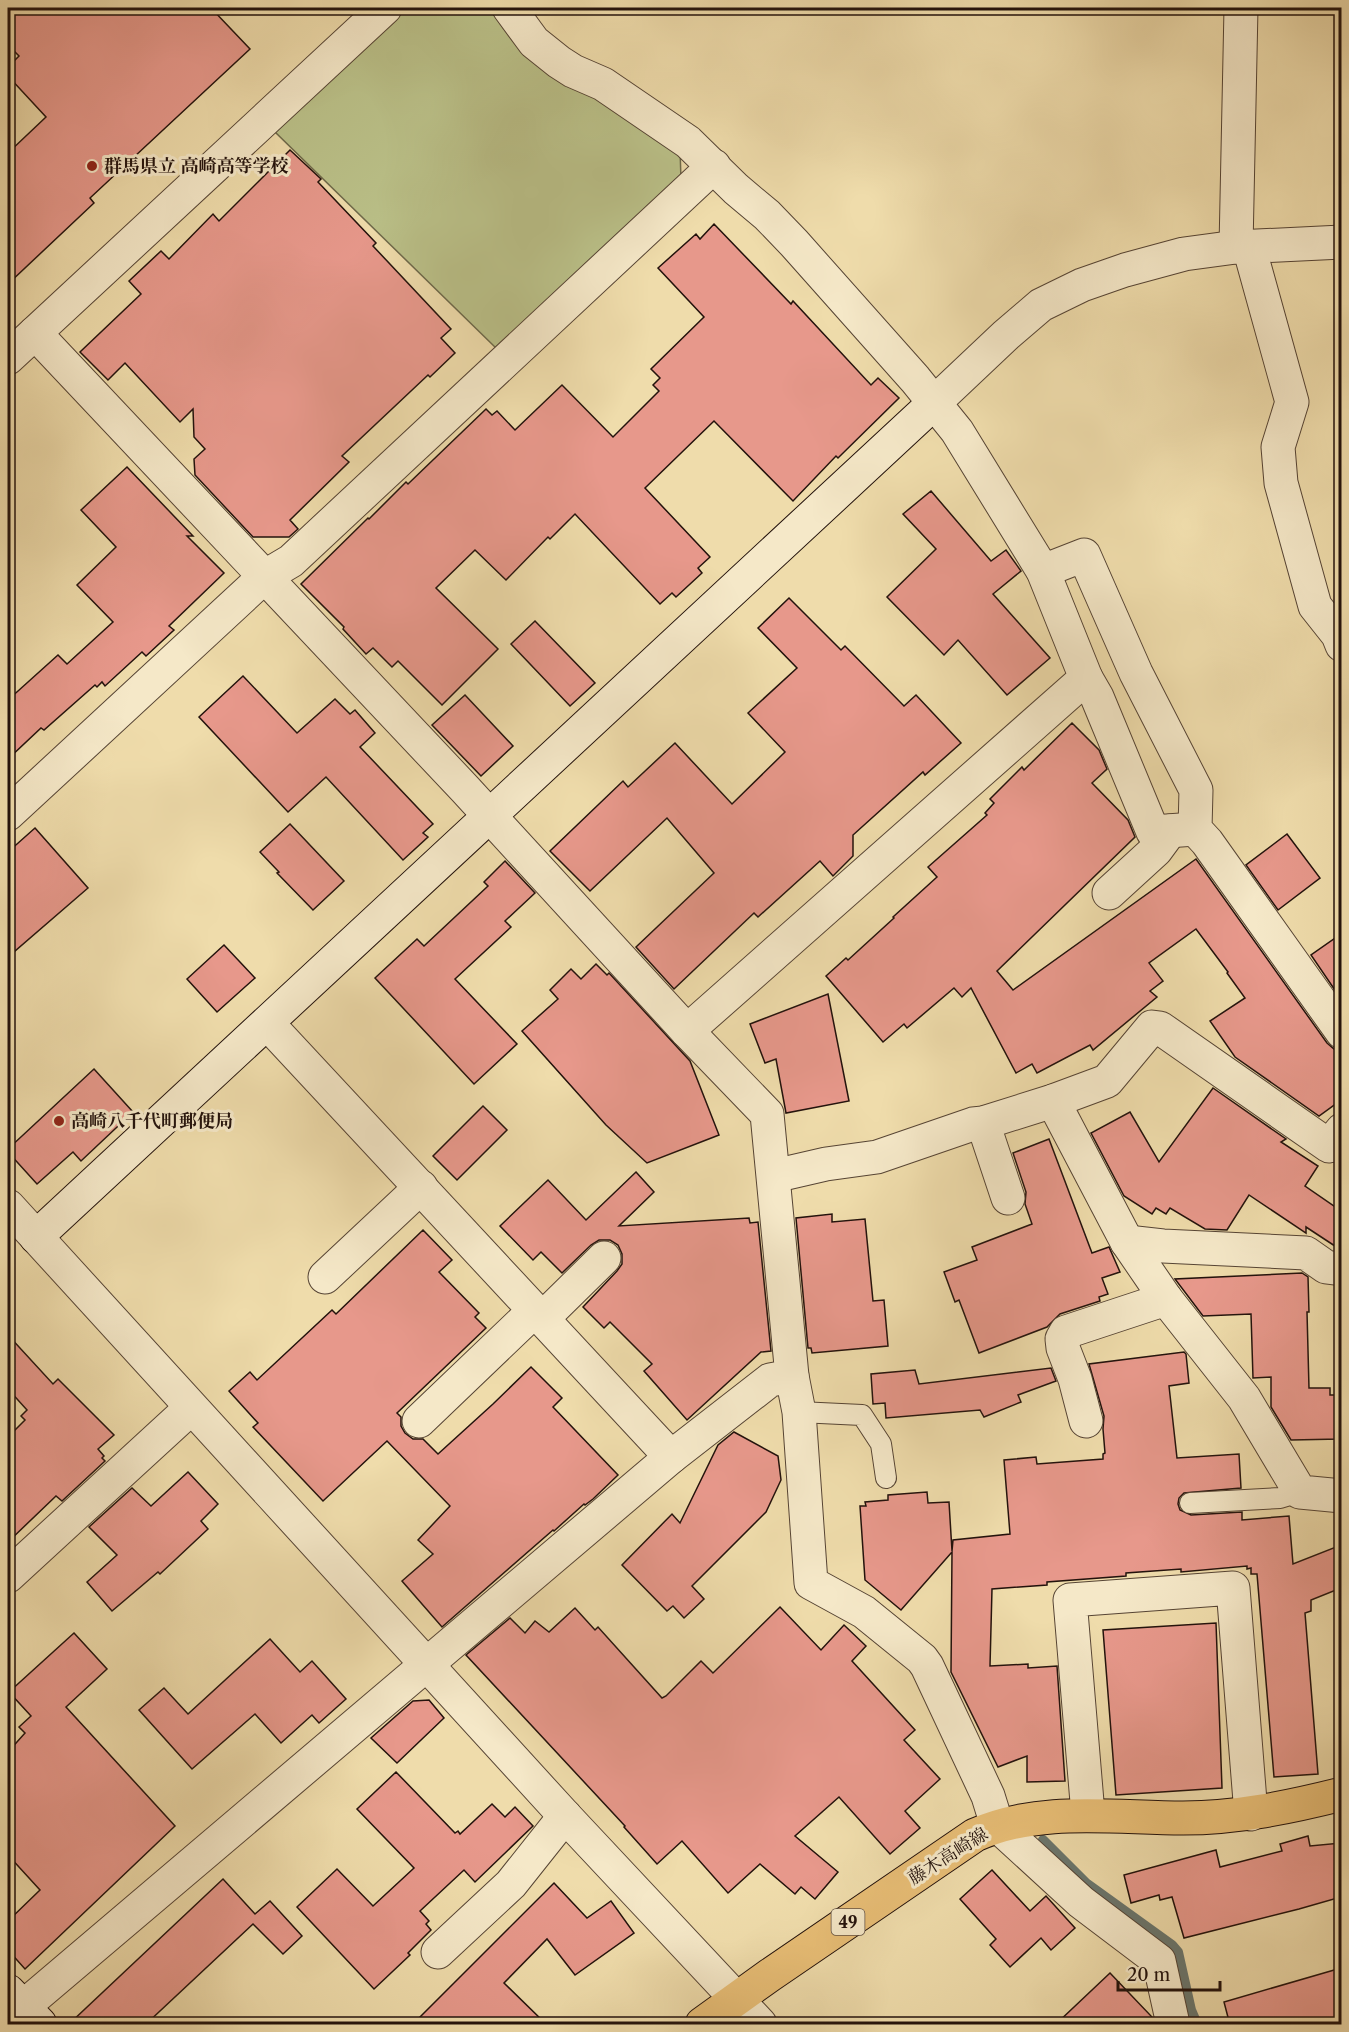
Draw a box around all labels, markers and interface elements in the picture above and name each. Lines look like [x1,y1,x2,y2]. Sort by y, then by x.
place label: 群馬県立 高崎高等学校 [104,155,289,177]
marker: 群馬県立 高崎高等学校 [85,159,99,173]
place label: 高崎八千代町郵便局 [71,1110,233,1132]
marker: 高崎八千代町郵便局 [52,1114,66,1128]
street label: 藤木高崎線 [904,1823,992,1889]
road number: 49 [832,1909,864,1935]
scale bar [1118,1954,1220,1992]
text: 20 m [1127,1964,1171,1986]

